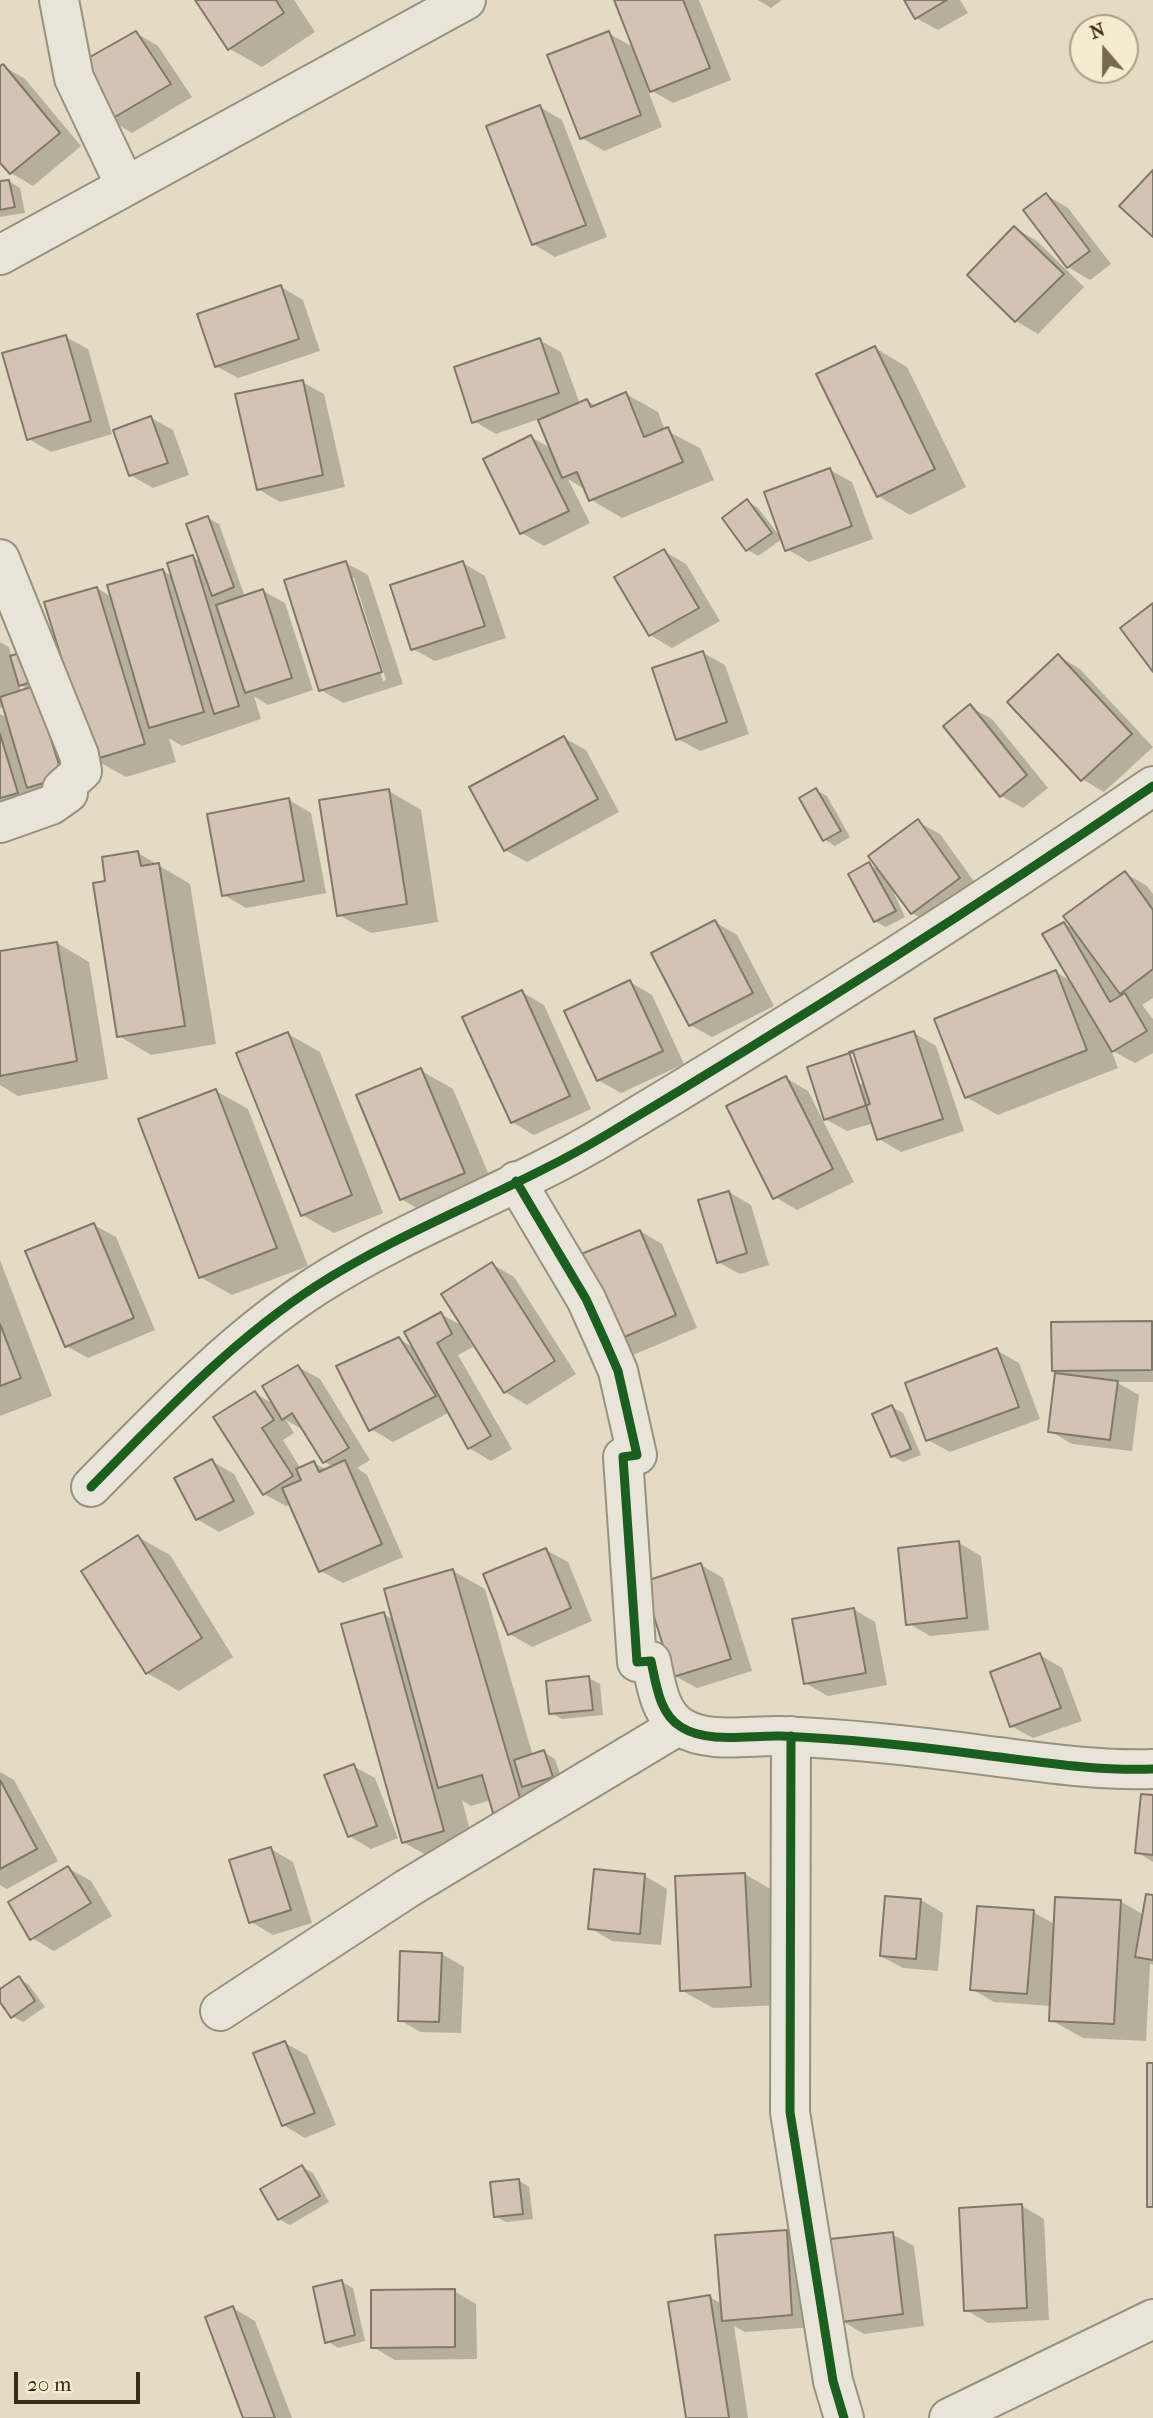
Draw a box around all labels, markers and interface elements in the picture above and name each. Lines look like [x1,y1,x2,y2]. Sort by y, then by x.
north arrow [1069,14,1139,84]
text: N [1087,18,1108,44]
scale bar [18,2358,144,2402]
text: 20 m [27,2372,71,2396]

